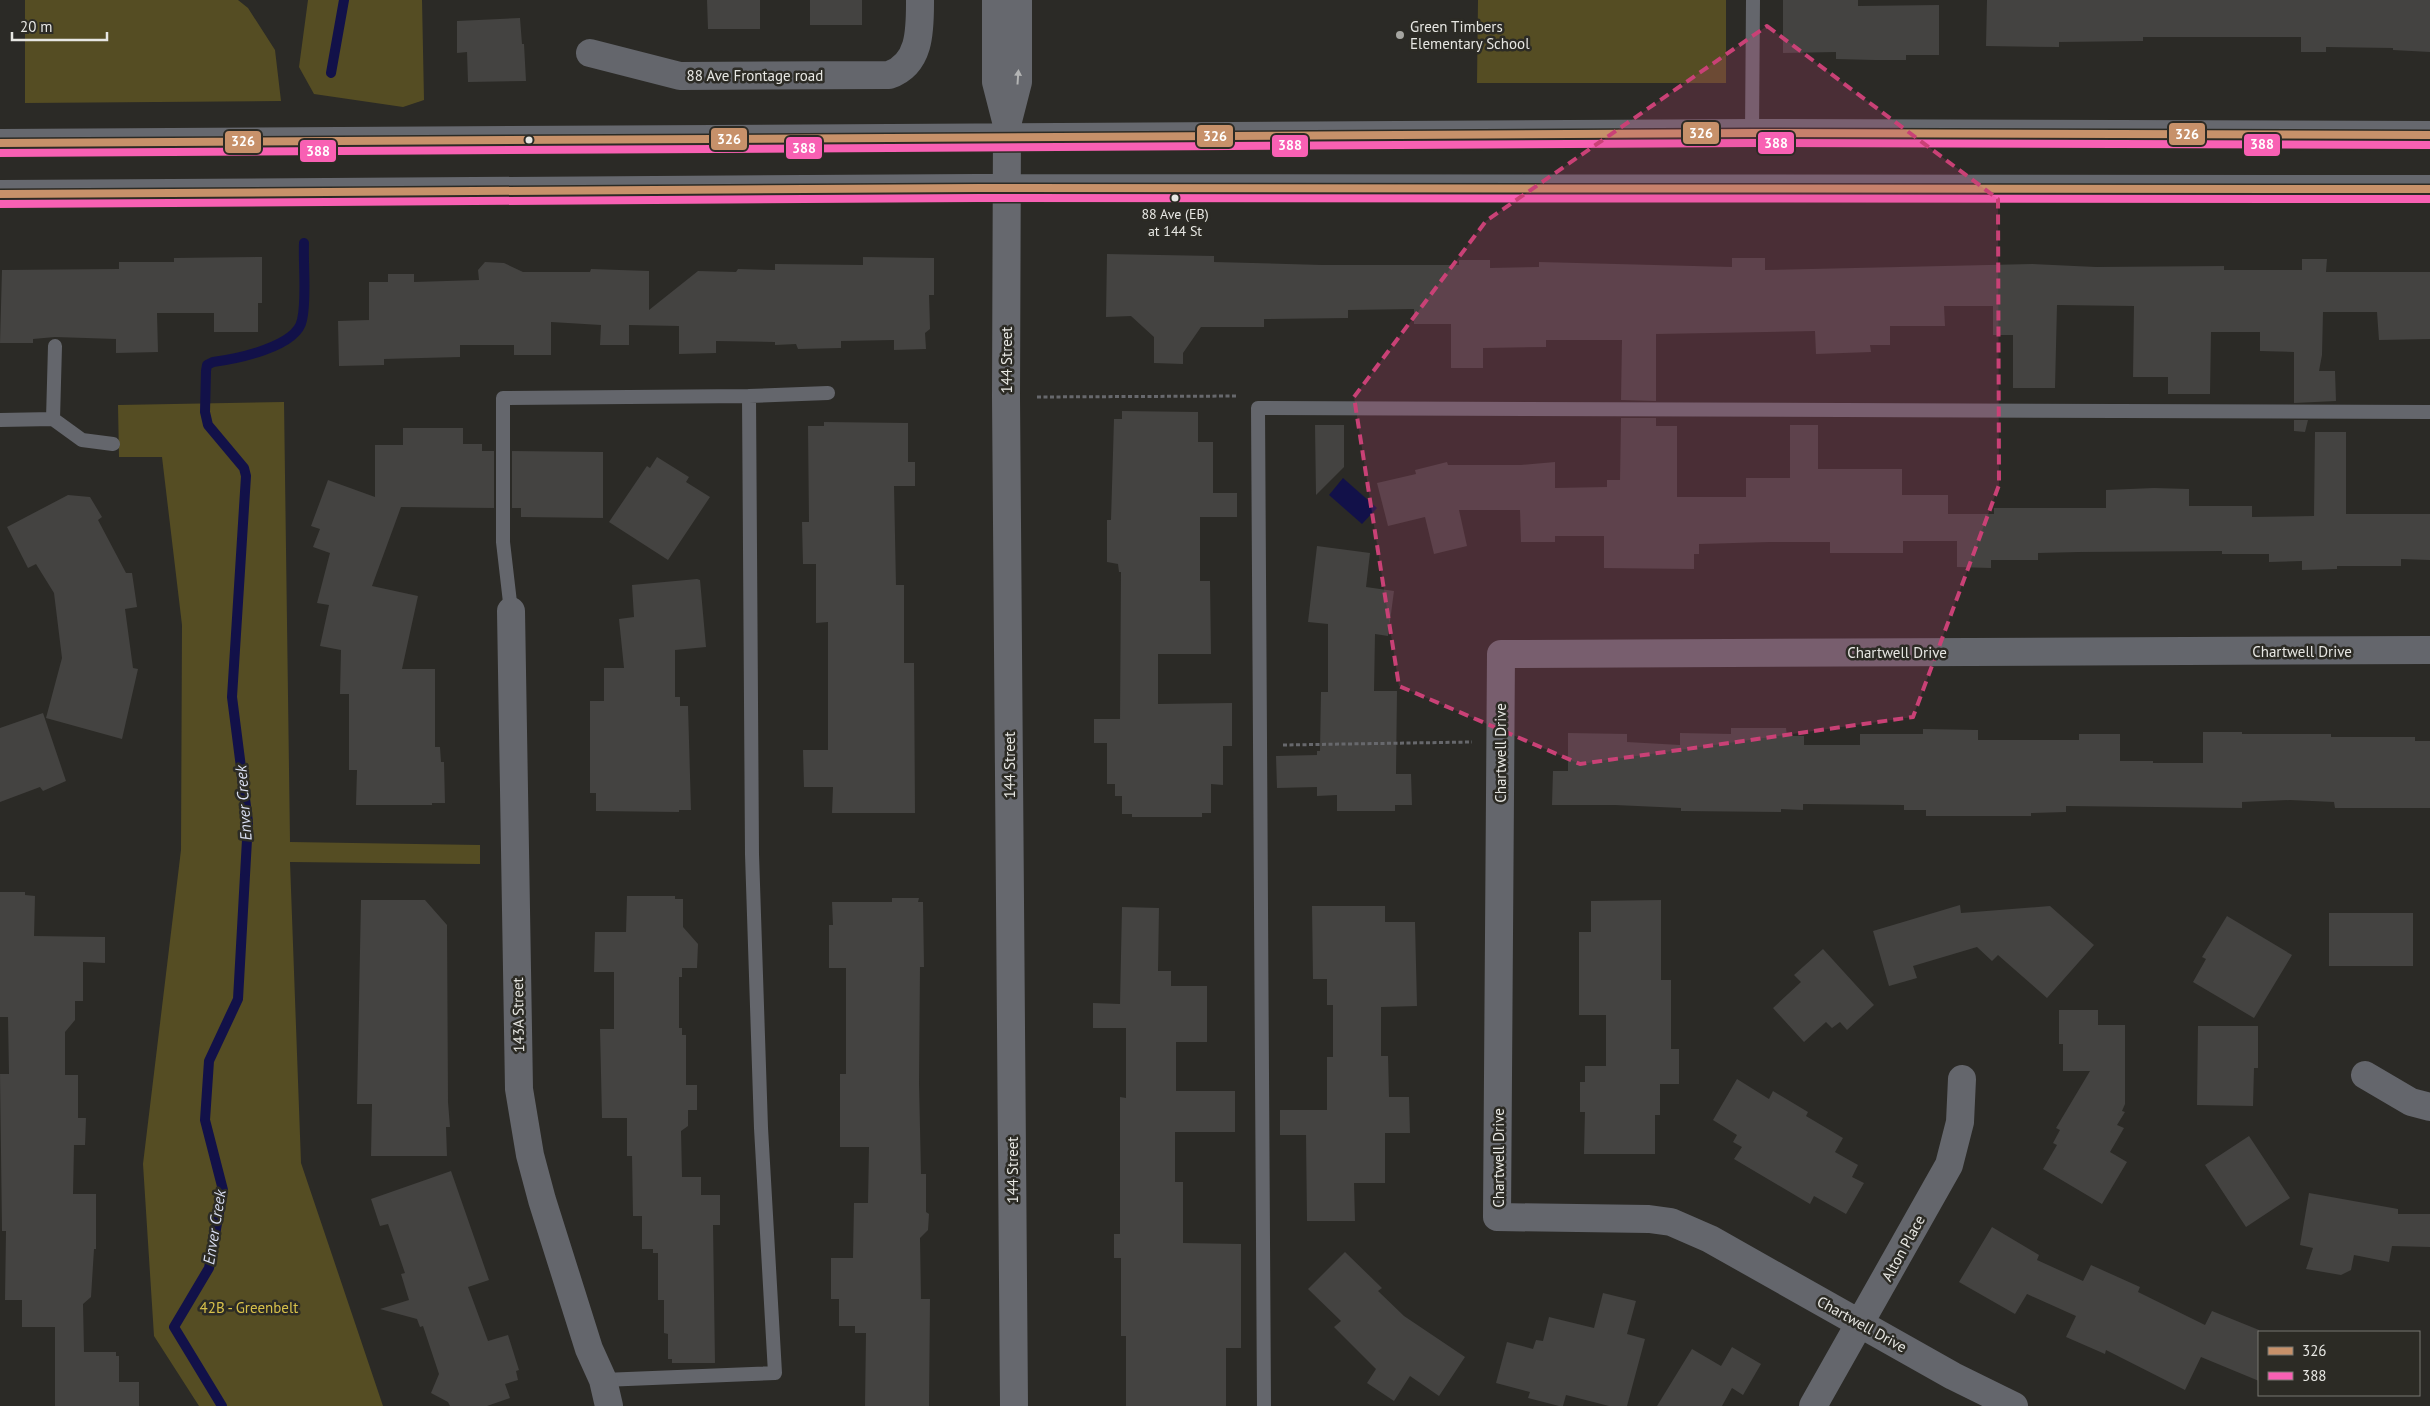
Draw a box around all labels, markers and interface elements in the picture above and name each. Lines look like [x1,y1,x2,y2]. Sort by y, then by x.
scale bar [12,10,108,42]
text: 20 m [20,17,53,36]
place label: Green Timbers Elementary School [1410,17,1530,53]
marker: Green Timbers Elementary School [1394,29,1406,41]
street label: 88 Ave Frontage road [687,66,823,85]
one-way arrow [1014,69,1022,85]
line badge: 326 [1682,121,1720,145]
line badge: 326 [2168,122,2206,146]
line badge: 326 [1196,124,1234,148]
text: 326 [1689,124,1713,142]
text: 326 [2175,125,2199,143]
line badge: 326 [710,127,748,151]
text: 326 [1203,127,1227,145]
line badge: 326 [224,130,262,154]
text: 326 [717,130,741,148]
line badge: 388 [1757,131,1795,155]
text: 326 [231,132,255,150]
line badge: 388 [2243,133,2281,157]
line badge: 388 [1271,134,1309,158]
text: 388 [1764,134,1788,152]
unlabelled marker [524,135,534,145]
text: 388 [2250,135,2274,153]
line badge: 388 [785,136,823,160]
text: 388 [1278,136,1302,154]
line badge: 388 [299,139,337,163]
text: 388 [792,139,816,157]
text: 388 [306,142,330,160]
marker: 88 Ave (EB) at 144 St [1170,193,1180,203]
place label: 88 Ave (EB) at 144 St [1141,205,1209,240]
street label: 144 Street [997,327,1016,393]
street label: Chartwell Drive [2252,642,2352,661]
street label: Chartwell Drive [1847,643,1947,662]
street label: Chartwell Drive [1491,703,1510,803]
street label: 144 Street [1000,732,1019,798]
water label: Enver Creek [230,764,256,841]
street label: 143A Street [508,977,528,1053]
street label: Chartwell Drive [1489,1108,1508,1208]
street label: 144 Street [1003,1137,1022,1203]
water label: Enver Creek [198,1187,230,1266]
street label: Alton Place [1877,1212,1929,1284]
street label: Chartwell Drive [1814,1292,1910,1356]
park label: 42B - Greenbelt [200,1298,298,1317]
legend [2258,1331,2420,1396]
text: 326 [2302,1341,2327,1360]
text: 388 [2302,1366,2327,1385]

